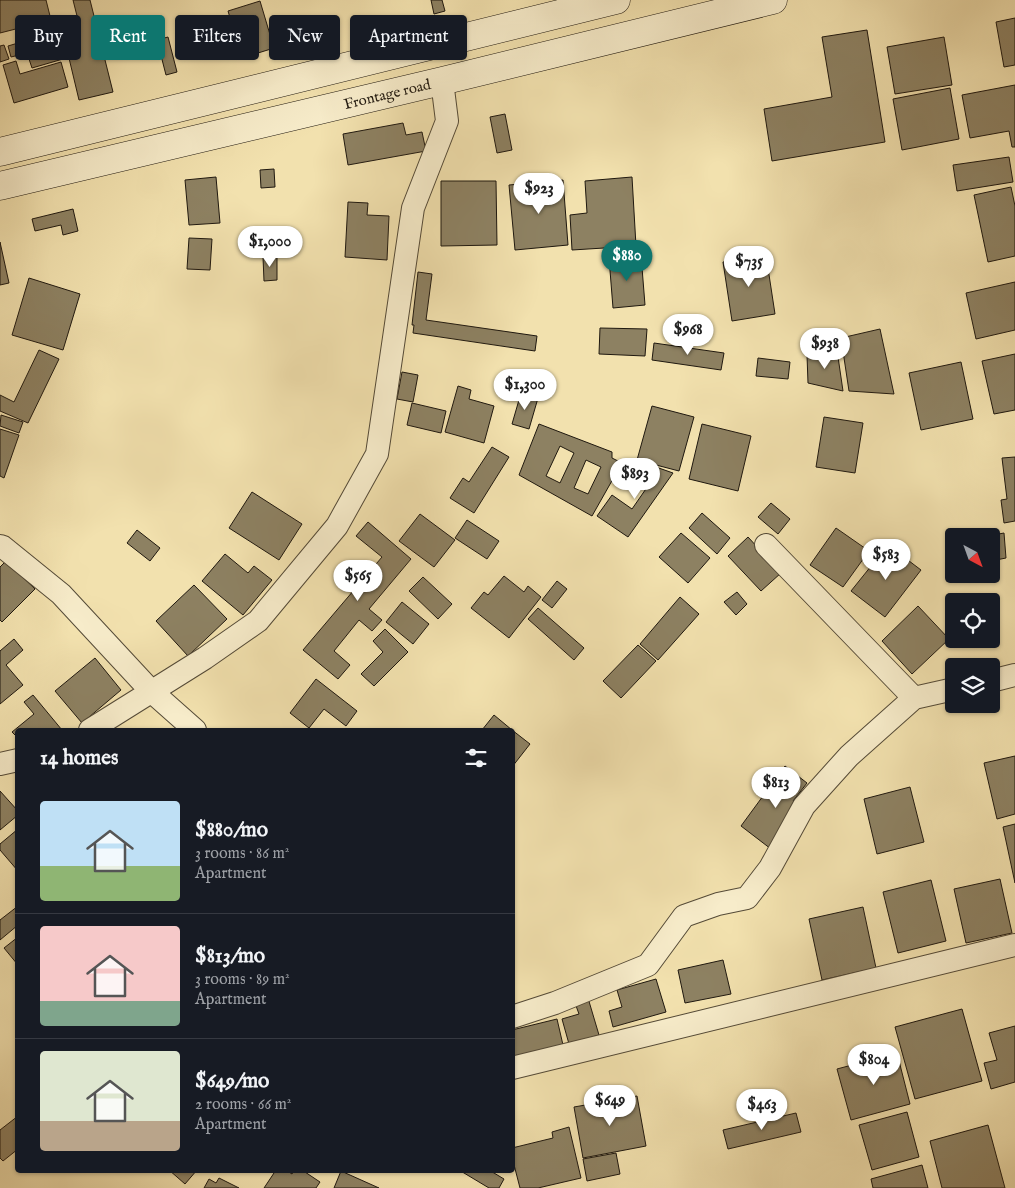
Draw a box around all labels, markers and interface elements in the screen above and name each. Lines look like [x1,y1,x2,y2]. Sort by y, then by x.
chip: Buy [15,15,81,60]
chip: Rent [91,15,165,60]
chip: Filters [175,15,259,60]
chip: New [269,15,340,60]
chip: Apartment [350,15,467,60]
street label: Frontage road [342,74,434,114]
pin: $923 [509,172,569,215]
text: $923 [524,179,554,199]
pin: $1,000 [229,226,311,268]
text: $1,000 [249,232,291,252]
pin: $880 [597,240,657,282]
text: $880 [612,246,642,266]
pin: $735 [719,246,779,288]
text: $735 [735,252,763,272]
pin: $968 [658,314,718,356]
text: $968 [674,320,702,340]
pin: $938 [795,328,855,370]
text: $938 [811,334,839,354]
pin: $1,300 [484,368,566,411]
text: $1,300 [505,375,545,395]
pin: $893 [605,458,665,500]
text: $893 [621,464,649,484]
north arrow [945,528,1000,582]
map controls [945,528,1000,713]
pin: $583 [856,538,916,581]
text: $583 [873,545,899,565]
pin: $565 [328,560,388,602]
text: $565 [344,566,372,586]
button: locate [945,593,1000,648]
button: layers [945,658,1000,713]
icon: filters [462,744,490,772]
text: 14 homes [40,745,118,772]
pin: $813 [746,766,806,809]
text: $813 [762,773,790,793]
text: $880/mo [195,817,268,844]
icon: home [80,821,140,881]
text: 3 rooms · 86 m² [195,844,289,864]
text: Apartment [195,864,266,884]
text: $813/mo [195,943,265,970]
icon: home [80,946,140,1006]
text: 3 rooms · 89 m² [195,970,290,990]
text: Apartment [195,990,266,1010]
pin: $804 [844,1044,904,1086]
text: $804 [859,1050,889,1070]
text: $649/mo [195,1068,269,1095]
icon: home [80,1071,140,1131]
pin: $649 [580,1084,640,1127]
pin: $463 [732,1088,792,1131]
text: $649 [595,1091,625,1111]
text: 2 rooms · 66 m² [195,1095,291,1115]
text: $463 [747,1095,777,1115]
text: Apartment [195,1115,266,1135]

